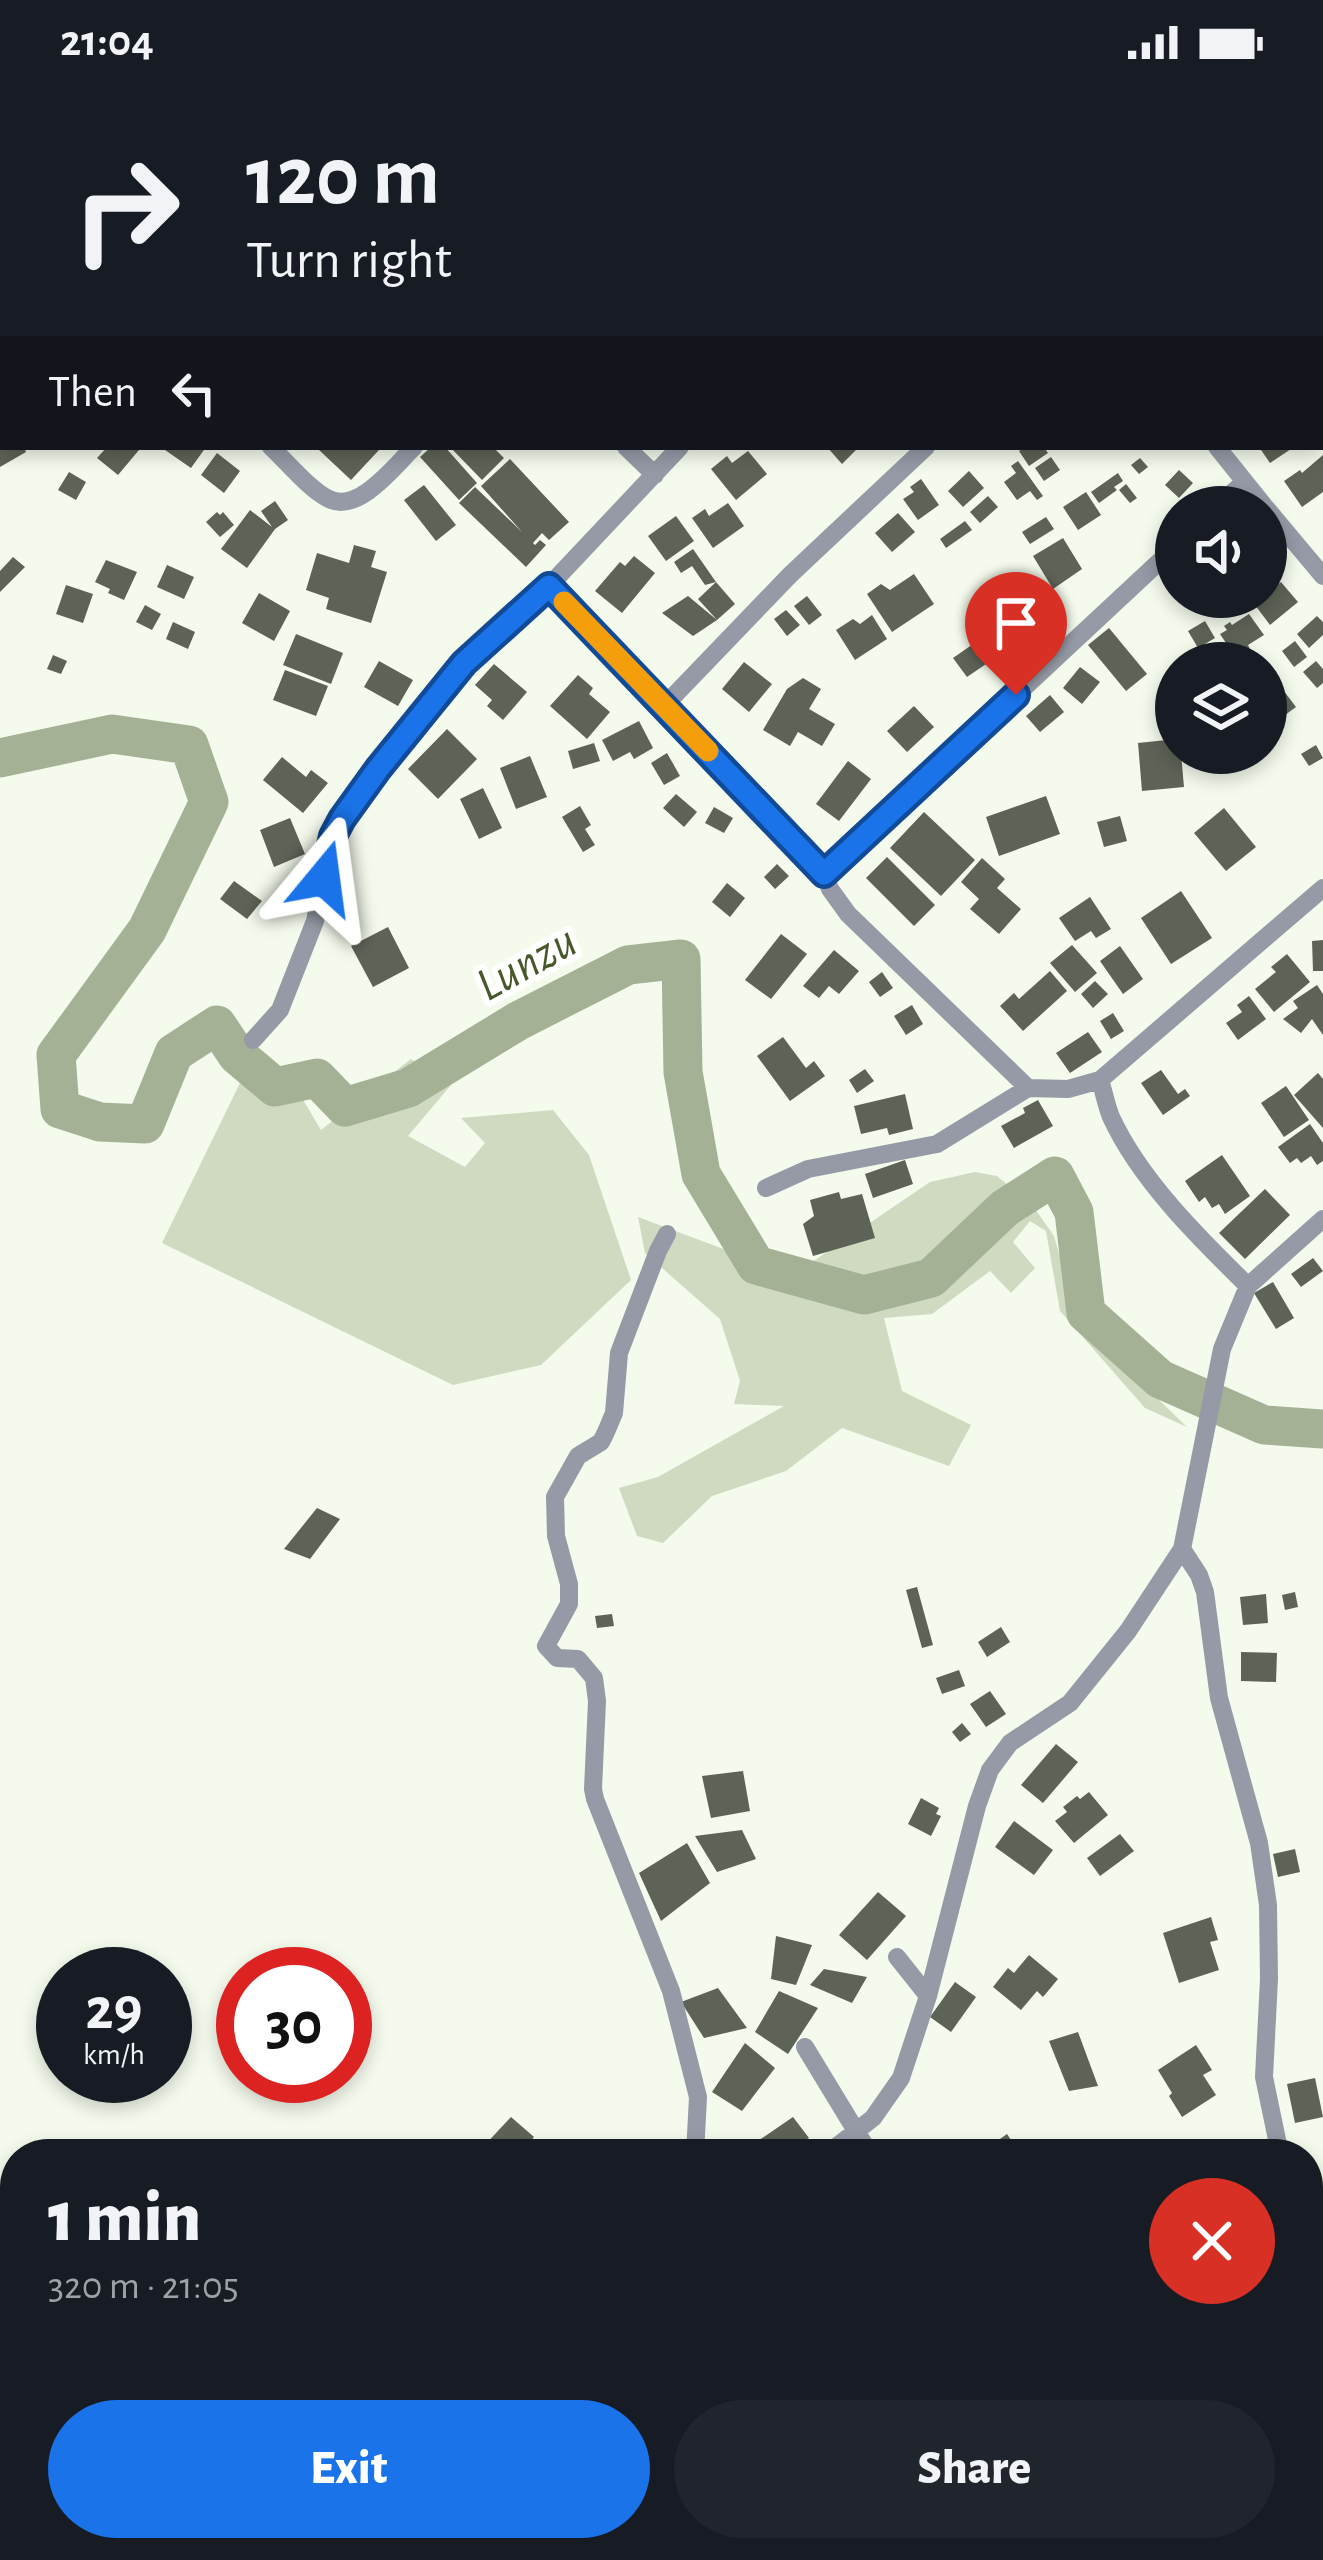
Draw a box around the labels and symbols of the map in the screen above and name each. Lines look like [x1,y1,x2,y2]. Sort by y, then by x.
pin [965,572,1067,695]
position arrow [261,815,387,941]
water label: Lunzu [469,917,585,1011]
speed limit sign: 30 [216,1947,372,2103]

